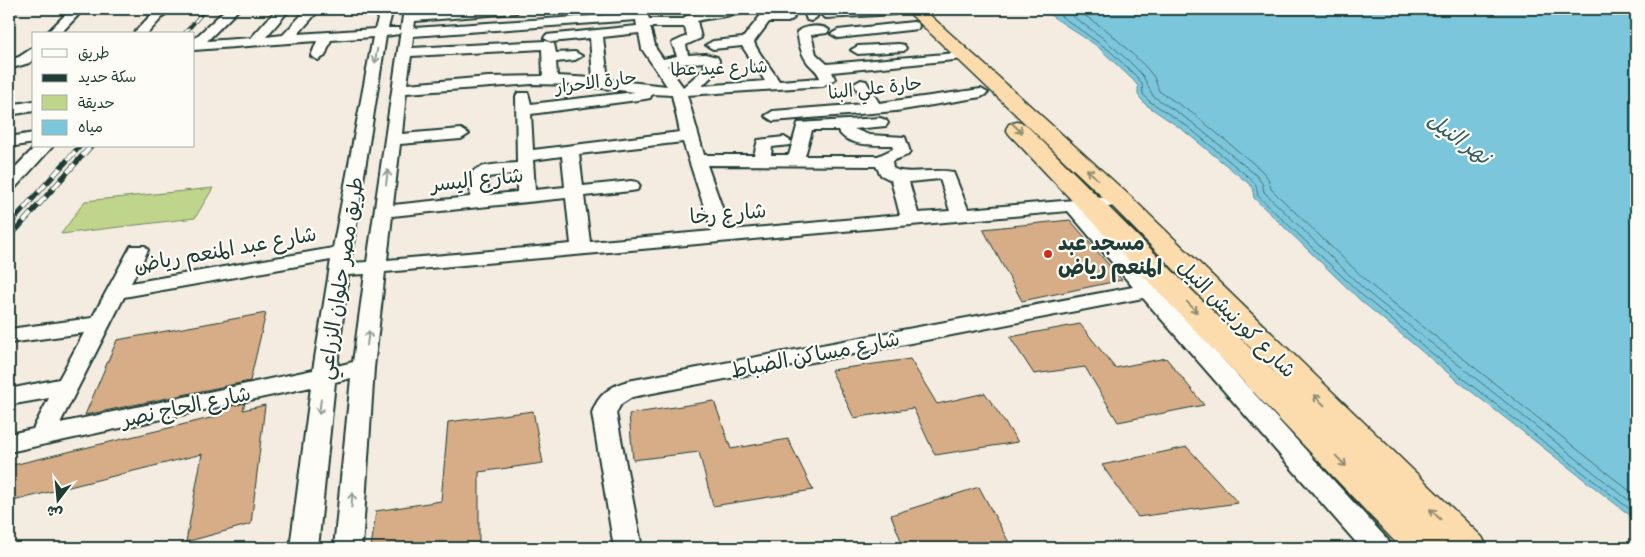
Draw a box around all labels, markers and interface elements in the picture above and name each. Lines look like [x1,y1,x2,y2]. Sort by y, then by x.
legend [32,32,195,148]
text: طريق [78,44,110,62]
one-way arrow [371,48,381,64]
street label: شارع عيد عطا [670,55,768,82]
street label: حارة الاحرار [552,66,638,98]
text: سكة حديد [78,68,136,86]
street label: حارة علي البنا [827,72,924,109]
text: حديقة [78,94,115,112]
water label: نهر النيل [1422,106,1498,172]
text: مياه [78,118,103,136]
one-way arrow [1010,122,1022,134]
street label: شارع اليسر [427,162,525,199]
one-way arrow [1086,168,1099,180]
one-way arrow [382,169,392,185]
street label: طريق مصر حلوان الزراعي [312,175,375,382]
street label: شارع رخا [689,197,768,232]
street label: شارع عبد المنعم رياض [132,221,319,281]
place label: مسجد عبد المنعم رياض [1058,230,1162,283]
marker: مسجد عبد المنعم رياض [1042,248,1054,260]
street label: شارع كورنيش النيل [1170,253,1302,385]
one-way arrow [1185,301,1198,313]
street label: شارع مساكن الضباط [728,325,902,386]
one-way arrow [363,330,373,346]
street label: شارع الحاج نصر [117,380,254,435]
one-way arrow [1313,394,1325,406]
one-way arrow [315,398,325,414]
one-way arrow [1335,455,1347,468]
north arrow [32,474,82,524]
one-way arrow [347,492,357,508]
text: ش [45,502,64,522]
one-way arrow [1428,508,1441,520]

